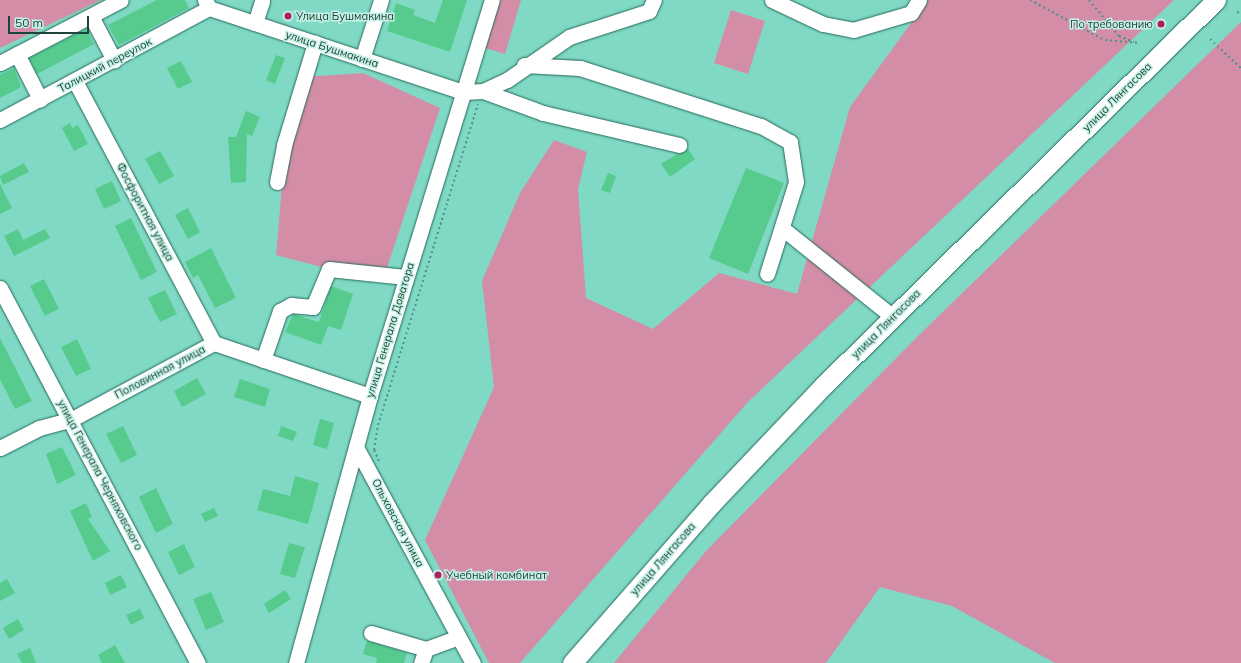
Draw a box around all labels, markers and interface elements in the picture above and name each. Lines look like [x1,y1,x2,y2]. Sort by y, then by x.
scale bar [10,8,91,34]
place label: Улица Бушмакина [296,9,394,23]
marker: Улица Бушмакина [283,11,293,21]
text: 50 m [15,15,43,30]
place label: По требованию [1070,17,1153,31]
marker: По требованию [1156,19,1166,29]
street label: улица Бушмакина [284,28,380,70]
street label: Талицкий переулок [56,35,154,95]
street label: улица Лянгасова [1080,60,1154,134]
street label: Фосфоритная улица [113,161,177,263]
street label: улица Генерала Доватора [363,261,417,399]
street label: улица Лянгасова [849,287,923,361]
street label: Половинная улица [112,342,208,402]
street label: улица Генерала Черняховского [55,397,145,553]
street label: Ольховская улица [369,476,427,570]
street label: улица Лянгасова [628,520,698,598]
place label: Учебный комбинат [446,568,547,582]
marker: Учебный комбинат [433,570,443,580]

